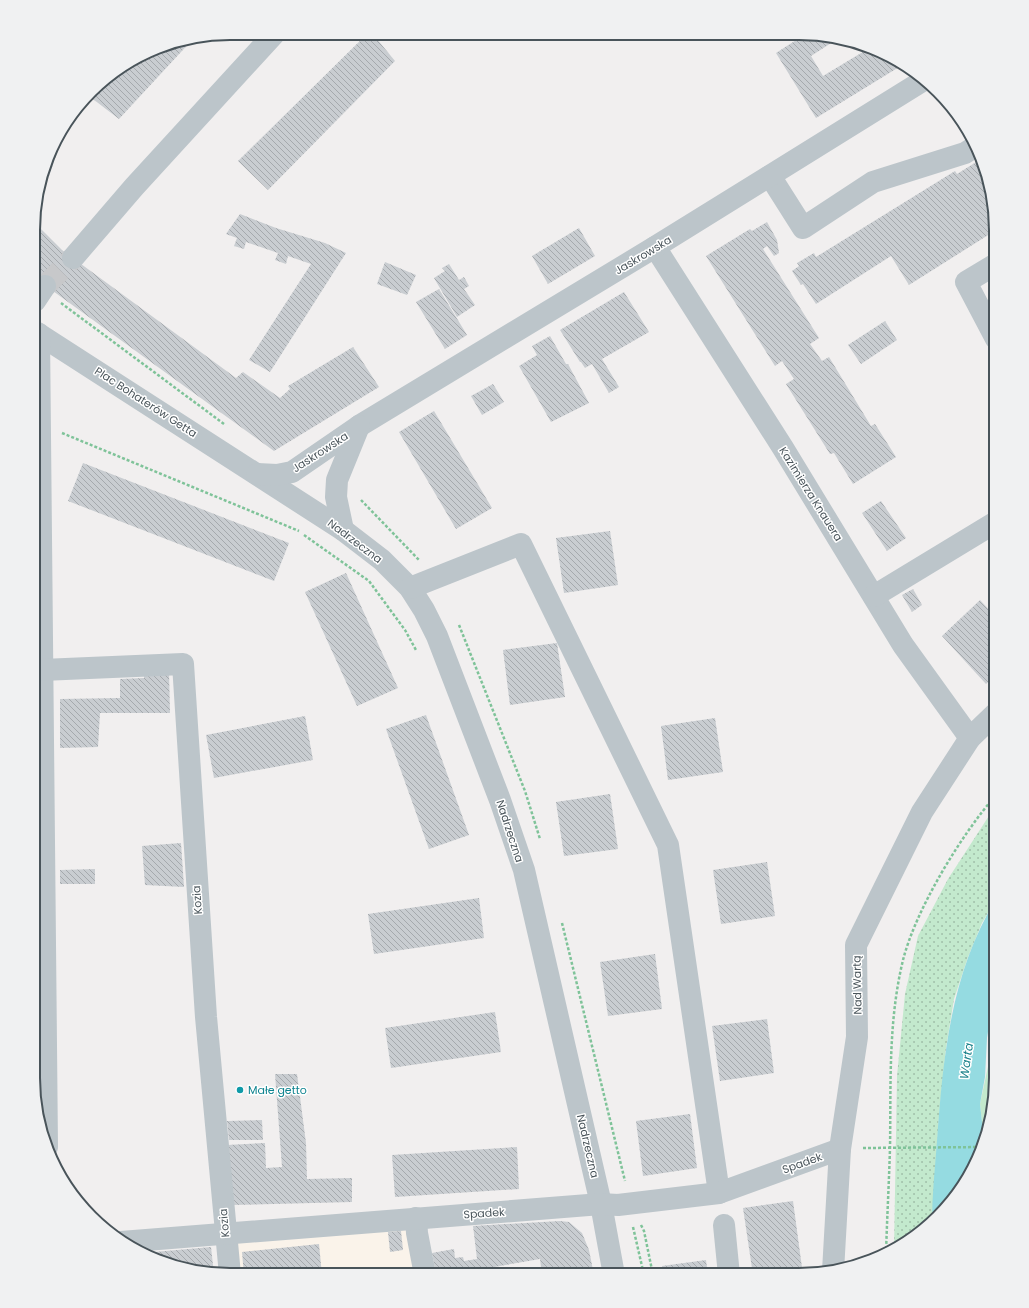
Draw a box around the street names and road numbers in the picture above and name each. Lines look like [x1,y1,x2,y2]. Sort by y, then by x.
street label: Jaskrowska [612,232,674,278]
street label: Plac Bohaterów Getta [92,363,200,441]
street label: Jaskrowska [289,428,351,476]
street label: Kazimierza Knauera [775,444,847,544]
street label: Nadrzeczna [324,515,386,567]
street label: Nadrzeczna [492,798,528,864]
street label: Kozia [188,885,206,915]
street label: Nad Wartą [848,955,866,1015]
street label: Nadrzeczna [573,1113,603,1179]
street label: Spadek [780,1148,824,1178]
street label: Spadek [463,1204,505,1222]
street label: Kozia [215,1208,233,1238]

